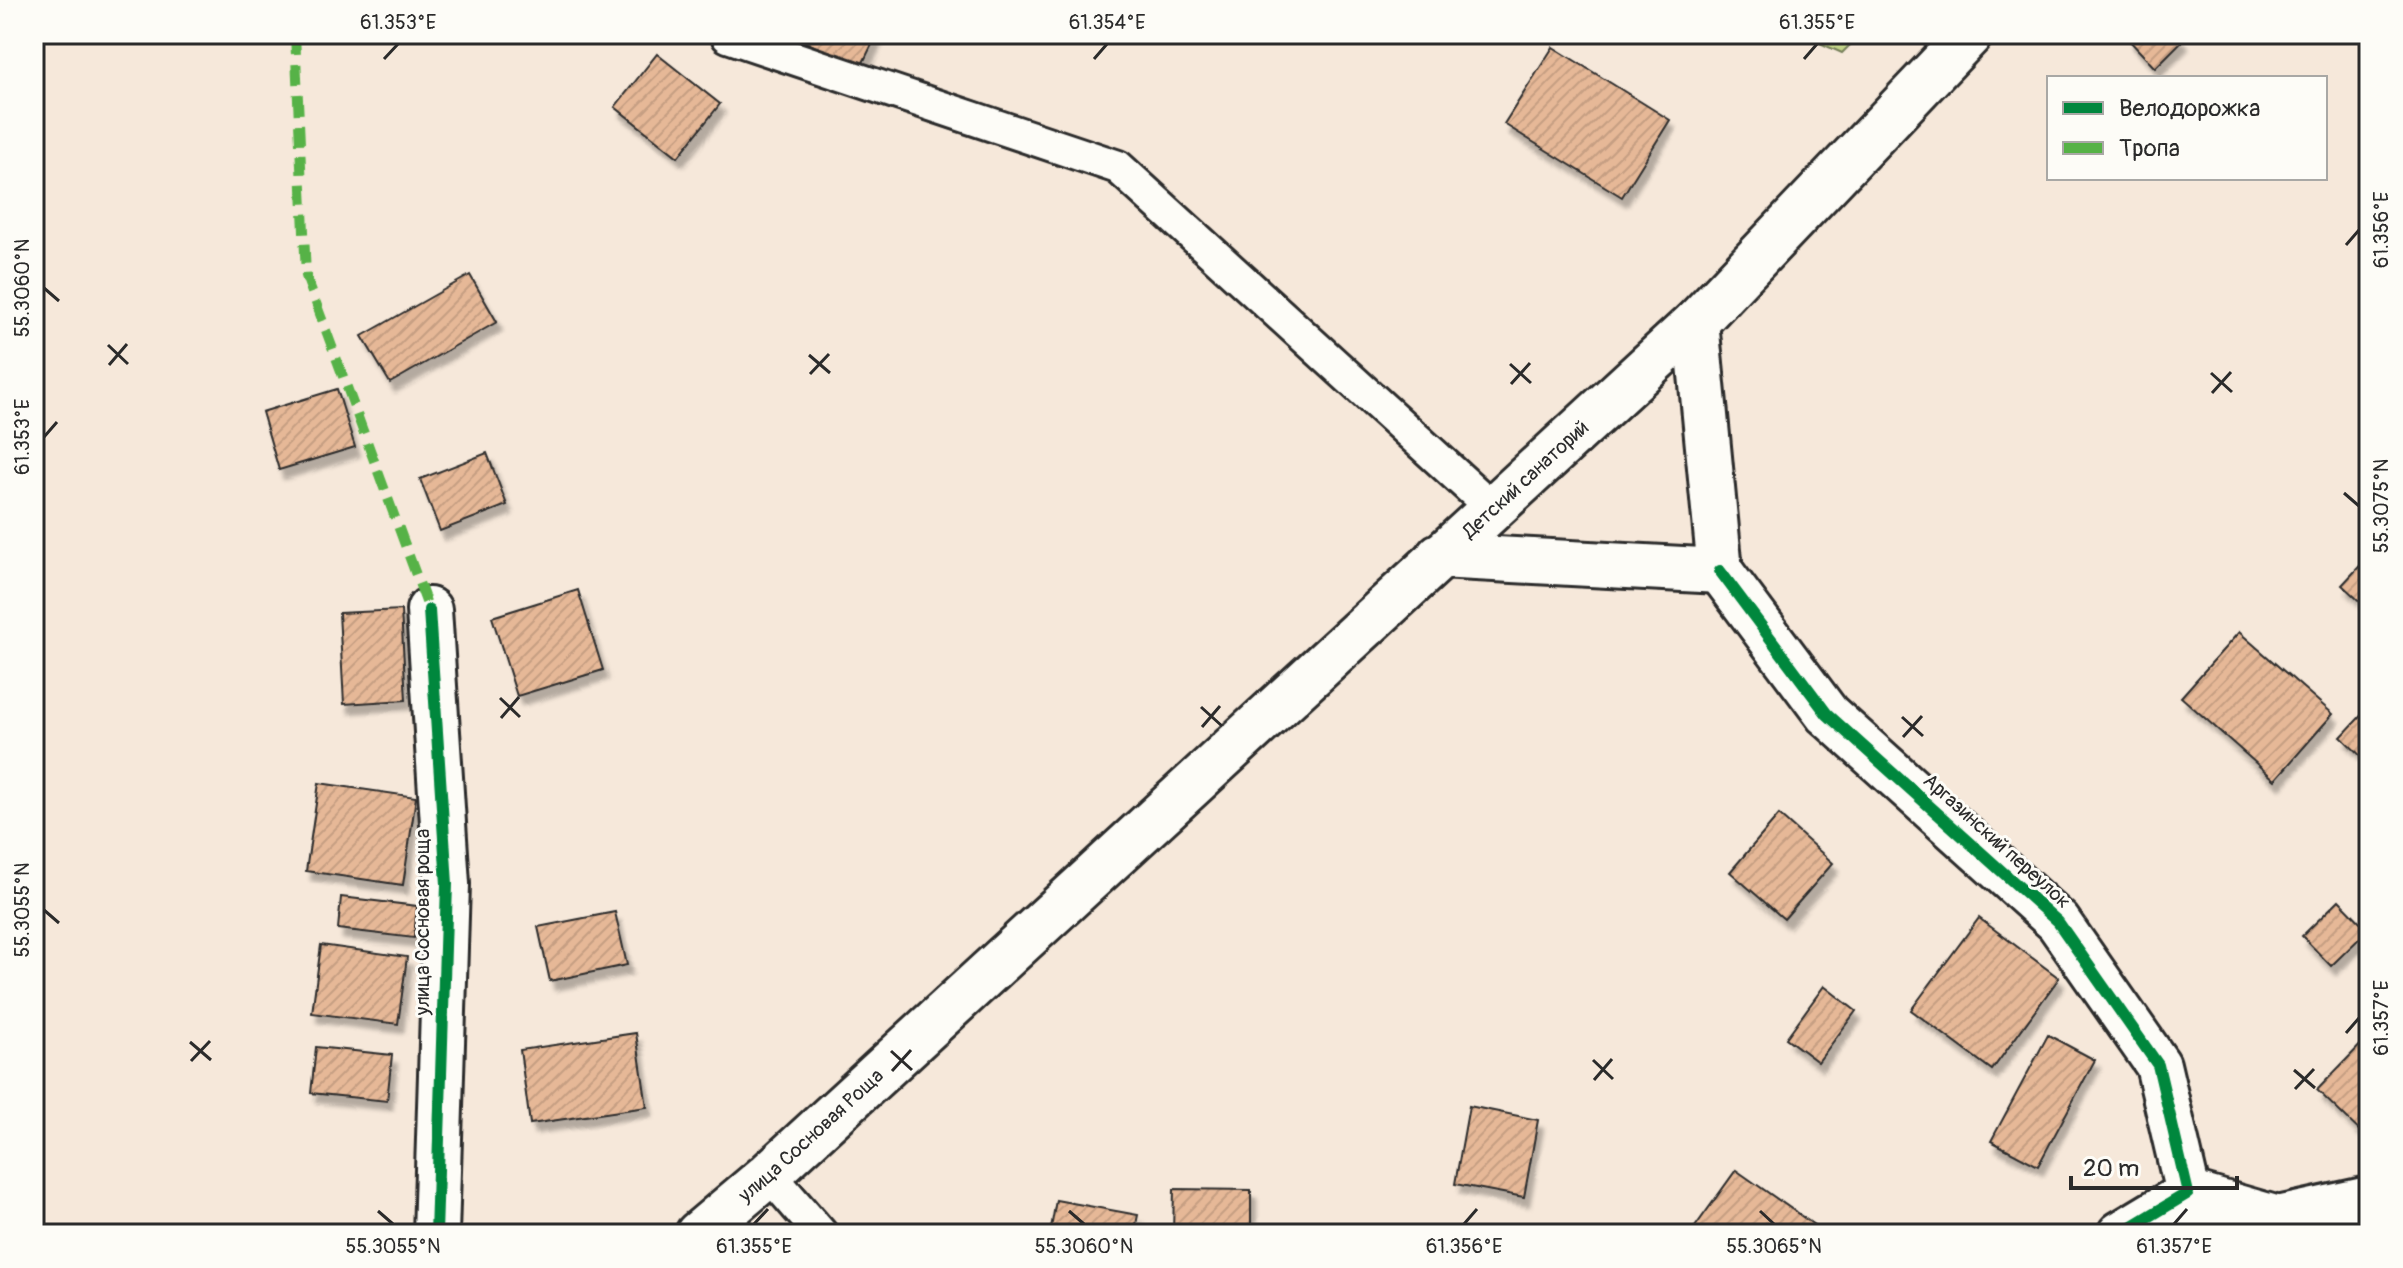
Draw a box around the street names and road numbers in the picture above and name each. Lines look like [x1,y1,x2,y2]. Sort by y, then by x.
street label: Детский санаторий [1456,415,1594,544]
street label: Аргазинский переулок [1918,768,2076,914]
street label: улица Сосновая роща [410,829,435,1016]
street label: улица Сосновая Роща [732,1063,888,1208]

